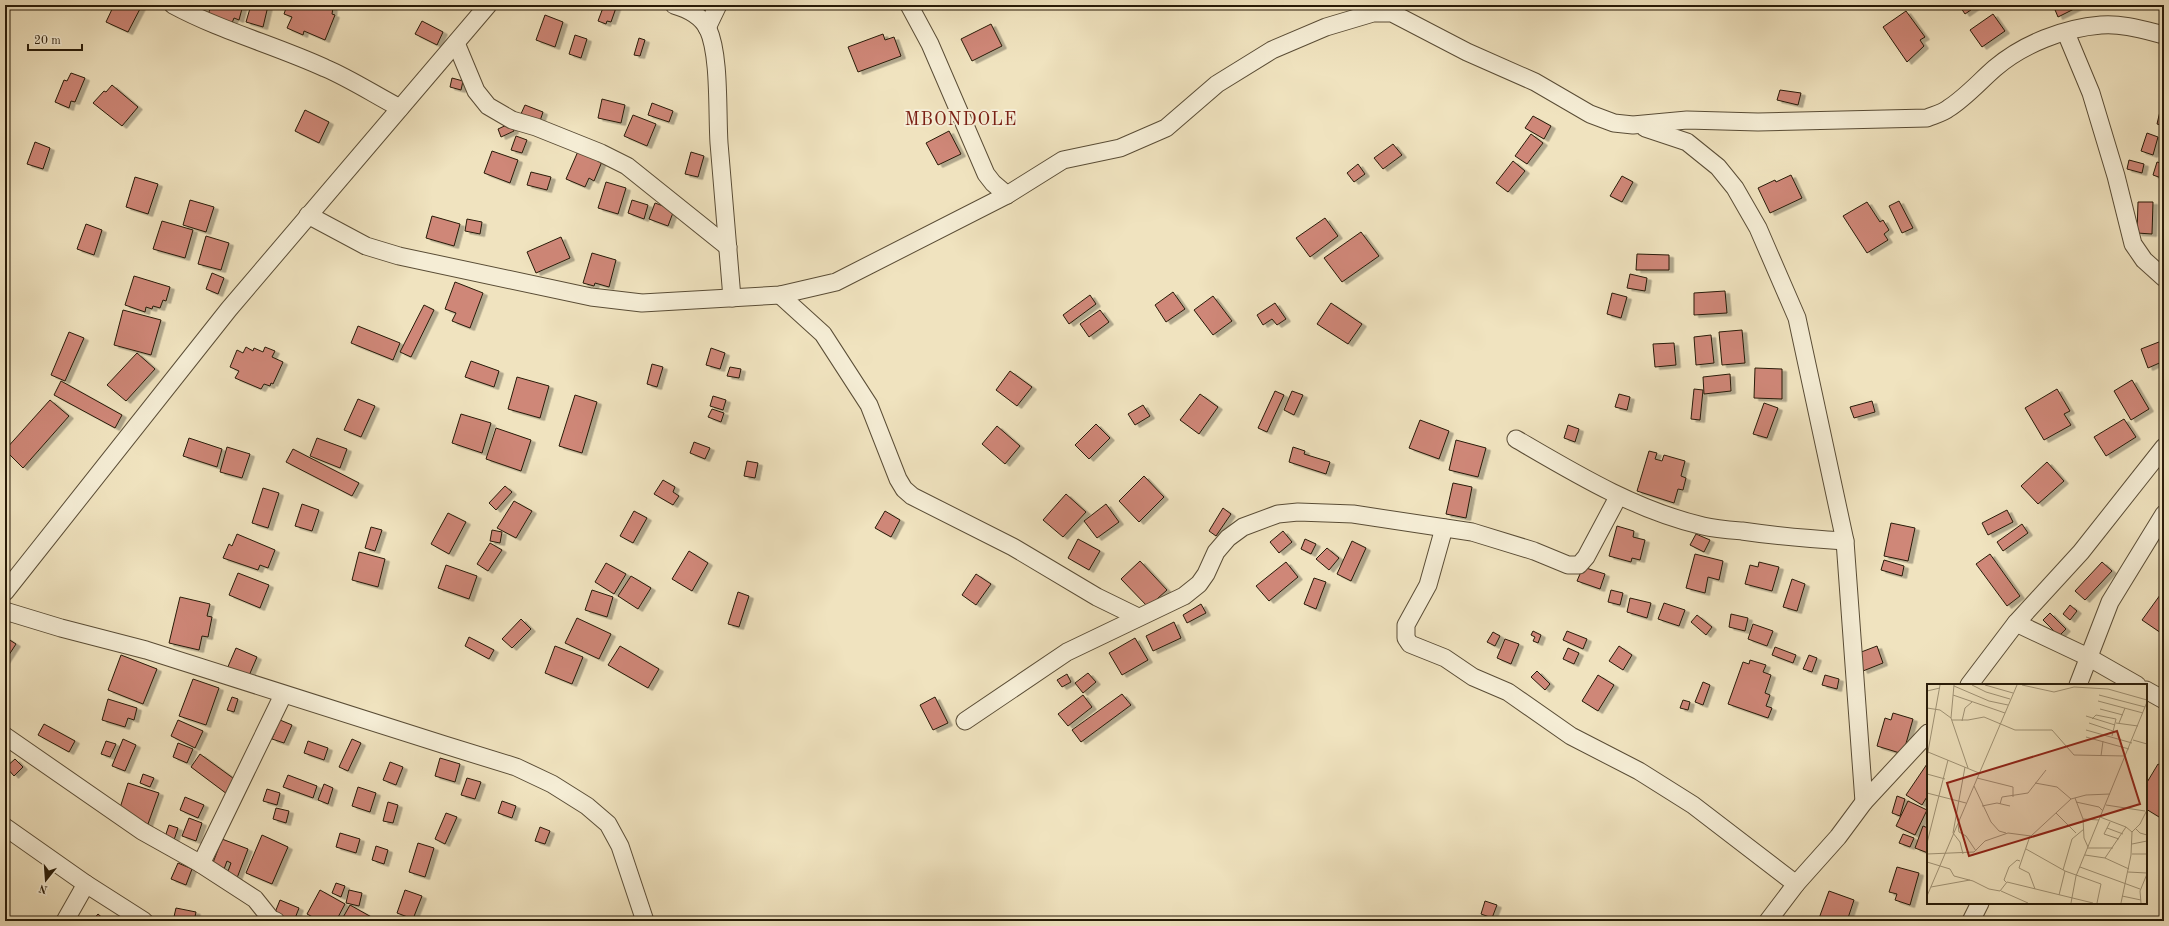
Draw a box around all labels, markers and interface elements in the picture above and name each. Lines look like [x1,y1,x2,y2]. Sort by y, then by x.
scale bar [28,26,82,52]
text: 20 m [34,35,61,47]
district label: MBONDOLE [904,111,1018,129]
inset map [1927,684,2147,904]
north arrow [26,860,66,900]
text: N [37,881,49,895]

